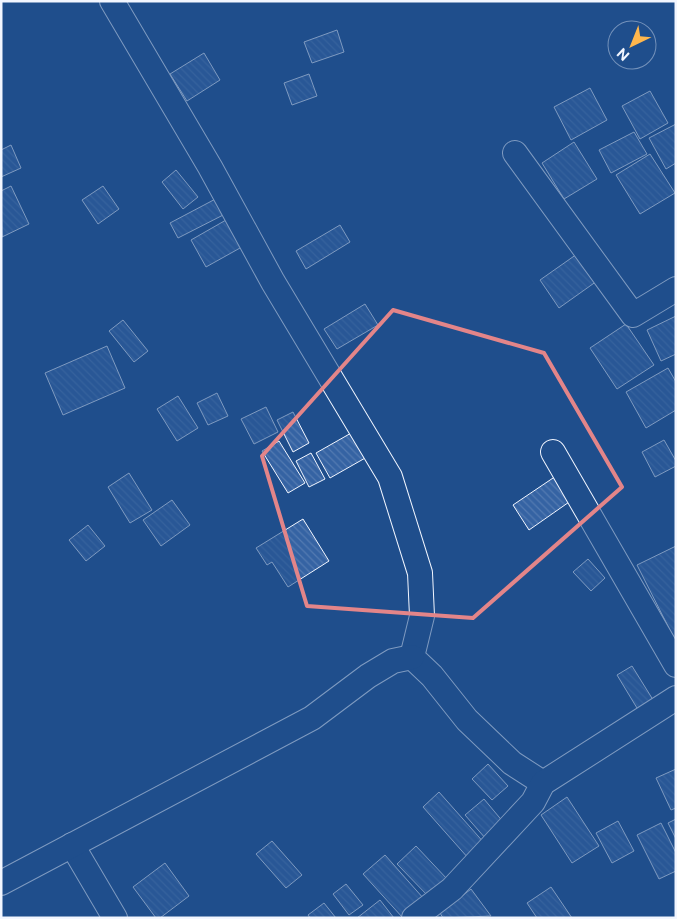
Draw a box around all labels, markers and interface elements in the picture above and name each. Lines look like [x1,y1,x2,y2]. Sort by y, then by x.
north arrow [607,20,657,70]
text: N [614,45,633,64]

